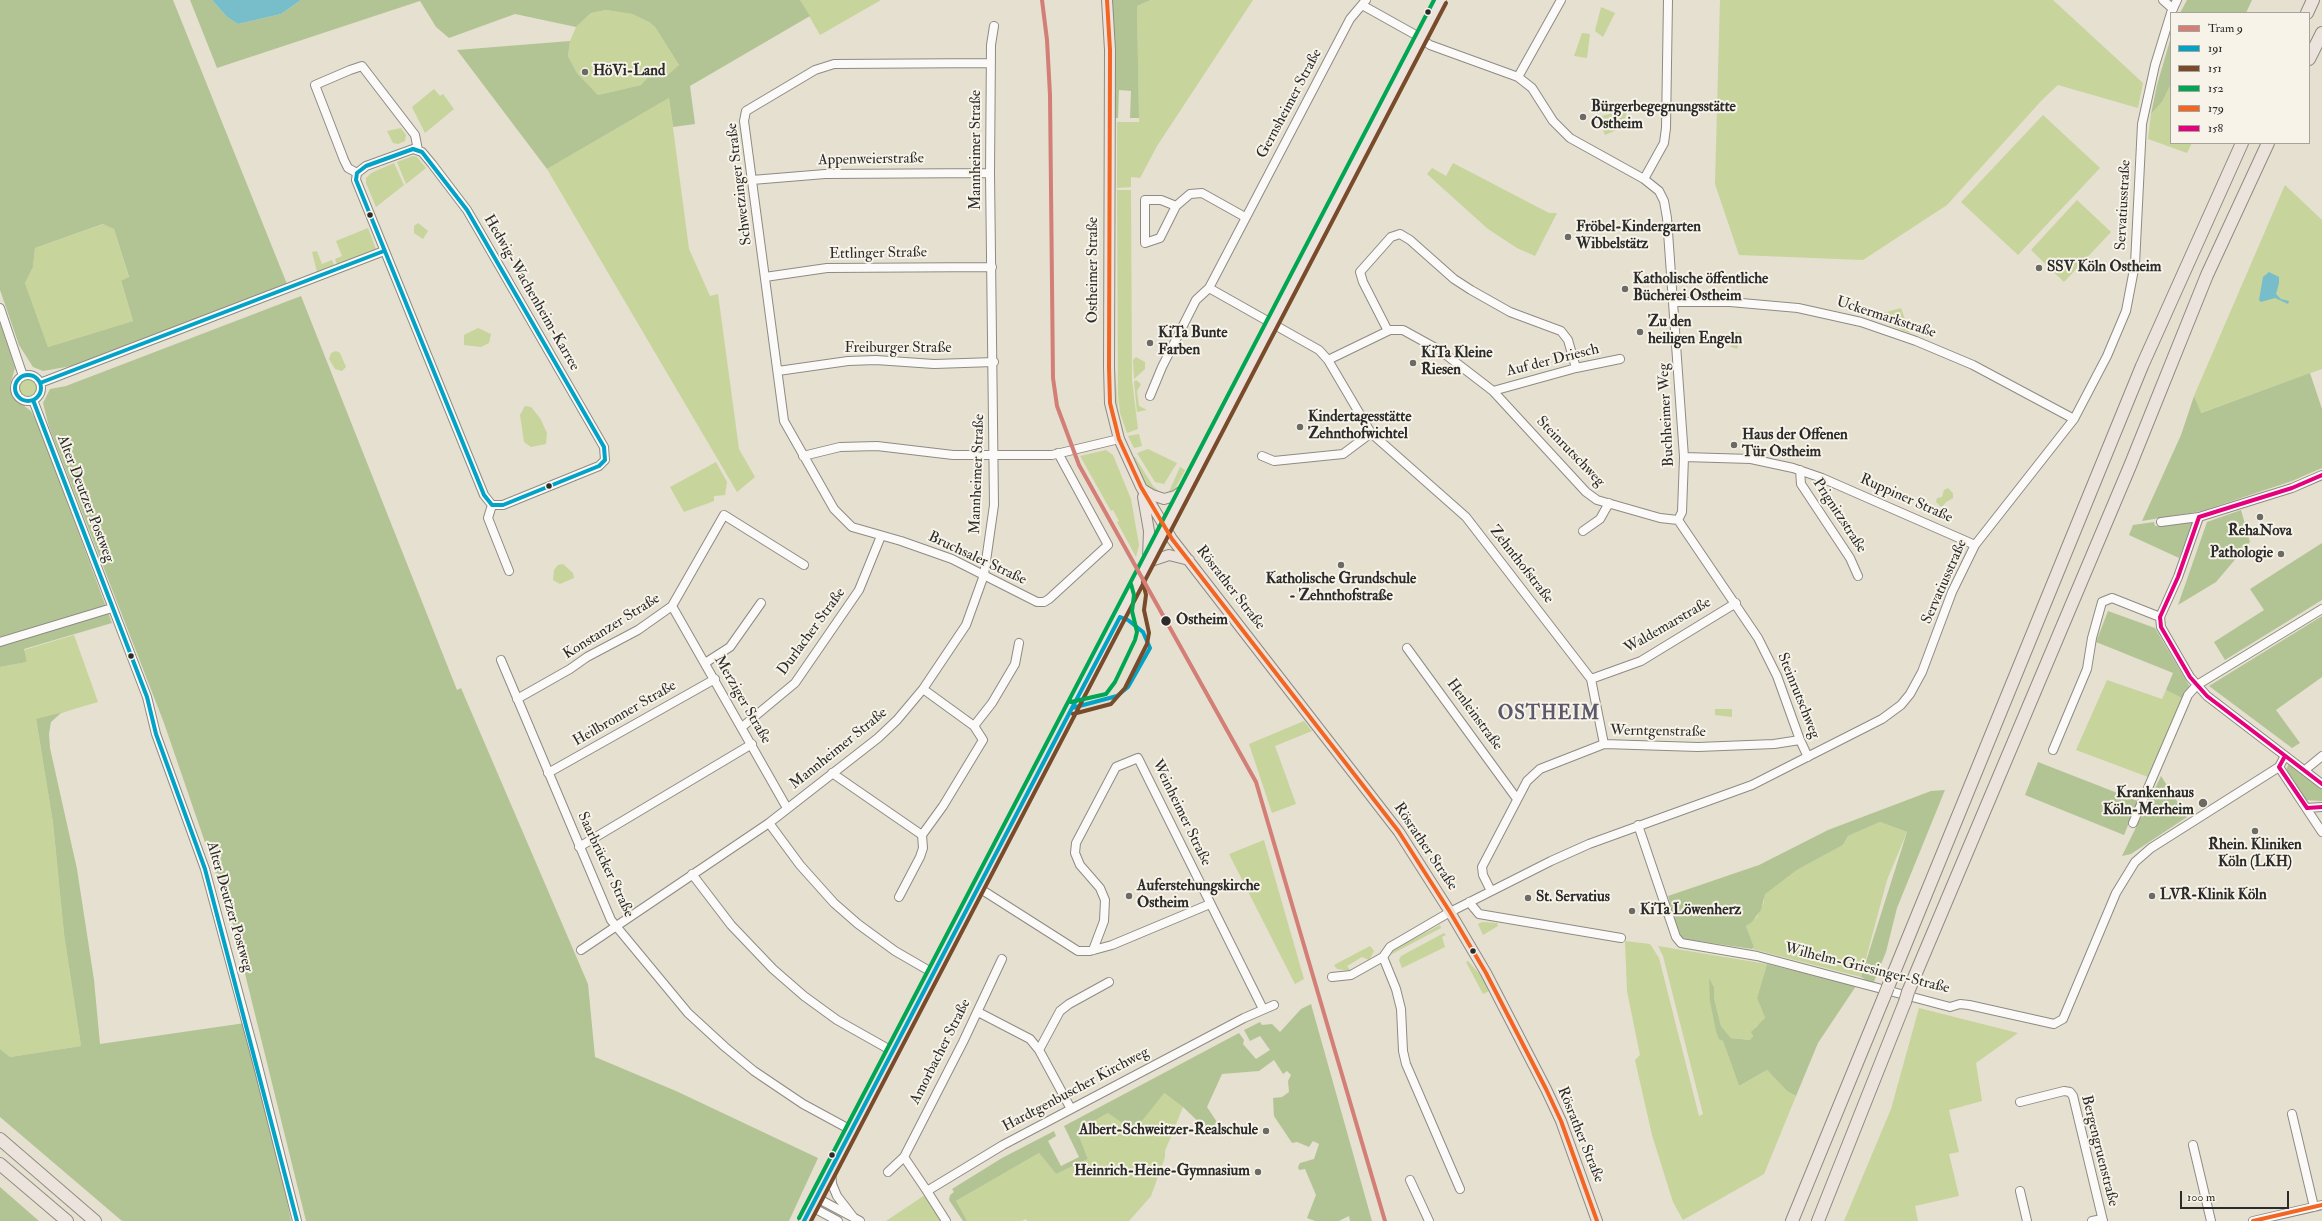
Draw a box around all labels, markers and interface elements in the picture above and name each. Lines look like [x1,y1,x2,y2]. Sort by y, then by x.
unlabelled marker [1423,7,1433,17]
legend [2170,12,2310,144]
text: Tram 9 [2208,21,2243,36]
text: 191 [2208,41,2223,56]
street label: Gernsheimer Straße [1254,46,1326,162]
text: 151 [2208,61,2222,76]
place label: HöVi-Land [593,63,665,81]
marker: HöVi-Land [580,67,590,77]
text: 152 [2208,81,2224,96]
street label: Mannheimer Straße [968,90,986,210]
place label: Bürgerbegegnungsstätte Ostheim [1591,99,1736,134]
text: 179 [2208,101,2224,116]
marker: Bürgerbegegnungsstätte Ostheim [1578,112,1588,122]
text: 158 [2208,121,2223,136]
street label: Schwetzinger Straße [724,122,756,246]
street label: Appenweierstraße [818,150,924,170]
street label: Servatiusstraße [2113,159,2135,251]
unlabelled marker [365,210,375,220]
street label: Hedwig-Wachenheim-Karree [479,212,583,374]
street label: Ostheimer Straße [1085,217,1103,323]
place label: Fröbel-Kindergarten Wibbelstätz [1576,219,1701,254]
marker: Fröbel-Kindergarten Wibbelstätz [1563,232,1573,242]
street label: Ettlinger Straße [829,244,927,264]
place label: SSV Köln Ostheim [2047,259,2161,277]
marker: SSV Köln Ostheim [2034,263,2044,273]
place label: Katholische öffentliche Bücherei Ostheim [1633,271,1768,306]
marker: Katholische öffentliche Bücherei Ostheim [1620,284,1630,294]
street label: Uckermarkstraße [1834,293,1938,343]
place label: Zu den heiligen Engeln [1648,314,1742,349]
place label: KiTa Bunte Farben [1158,325,1227,360]
marker: Zu den heiligen Engeln [1635,327,1645,337]
marker: KiTa Bunte Farben [1145,338,1155,348]
street label: Freiburger Straße [844,340,952,358]
street label: Auf der Driesch [1505,341,1601,381]
place label: KiTa Kleine Riesen [1421,345,1493,380]
marker: KiTa Kleine Riesen [1408,358,1418,368]
street label: Buchheimer Weg [1655,363,1679,467]
place label: Kindertagesstätte Zehnthofwichtel [1308,409,1411,444]
street label: Steinrutschweg [1532,413,1608,491]
street label: Mannheimer Straße [967,414,989,534]
marker: Kindertagesstätte Zehnthofwichtel [1295,422,1305,432]
place label: Haus der Offenen Tür Ostheim [1742,427,1848,462]
street label: Alter Deutzer Postweg [52,433,118,565]
marker: Haus der Offenen Tür Ostheim [1729,440,1739,450]
street label: Ruppiner Straße [1857,471,1955,527]
street label: Prignitzstraße [1808,475,1870,557]
unlabelled marker [544,481,554,491]
marker: RehaNova [2255,512,2265,522]
street label: Zehnthofstraße [1485,522,1557,608]
place label: RehaNova [2228,523,2292,541]
street label: Bruchsaler Straße [925,528,1029,590]
street label: Servatiusstraße [1918,537,1972,627]
street label: Rösrather Straße [1192,542,1268,634]
place label: Pathologie [2210,545,2273,563]
marker: Pathologie [2276,549,2286,559]
marker: Katholische Grundschule - Zehnthofstraße [1336,560,1346,570]
place label: Katholische Grundschule - Zehnthofstraße [1266,571,1416,606]
street label: Durlacher Straße [774,585,850,679]
street label: Konstanzer Straße [560,590,664,664]
street label: Waldemarstraße [1621,594,1715,658]
place label: Ostheim [1176,612,1228,630]
marker: Ostheim [1159,614,1173,628]
street label: Steinrutschweg [1773,650,1823,742]
unlabelled marker [126,651,136,661]
street label: Merziger Straße [709,653,775,747]
street label: Henleinstraße [1442,676,1506,754]
street label: Heilbronner Straße [570,677,680,751]
street label: Mannheimer Straße [787,704,891,794]
district label: OSTHEIM [1498,704,1600,726]
street label: Werntgenstraße [1610,722,1706,742]
street label: Weinheimer Straße [1147,757,1215,869]
place label: Krankenhaus Köln-Merheim [2103,785,2194,820]
marker: Krankenhaus Köln-Merheim [2197,797,2209,809]
street label: Rösrather Straße [1389,800,1461,894]
street label: Saarbrücker Straße [573,809,637,921]
marker: Rhein. Kliniken Köln (LKH) [2250,826,2260,836]
place label: Rhein. Kliniken Köln (LKH) [2208,837,2302,872]
street label: Alter Deutzer Postweg [202,840,256,974]
place label: Auferstehungskirche Ostheim [1137,878,1260,913]
place label: LVR-Klinik Köln [2160,887,2267,905]
place label: St. Servatius [1536,889,1610,907]
marker: Auferstehungskirche Ostheim [1124,891,1134,901]
marker: LVR-Klinik Köln [2147,891,2157,901]
marker: St. Servatius [1523,893,1533,903]
place label: KiTa Löwenherz [1640,902,1741,920]
marker: KiTa Löwenherz [1627,906,1637,916]
street label: Wilhelm-Griesinger-Straße [1783,940,1951,998]
unlabelled marker [1468,946,1478,956]
street label: Amorbacher Straße [907,996,975,1108]
street label: Hardtgenbuscher Kirchweg [1000,1044,1152,1136]
street label: Rösrather Straße [1553,1084,1607,1186]
street label: Bergengruenstraße [2076,1094,2122,1208]
place label: Albert-Schweitzer-Realschule [1079,1122,1258,1140]
marker: Albert-Schweitzer-Realschule [1261,1126,1271,1136]
unlabelled marker [827,1150,837,1160]
place label: Heinrich-Heine-Gymnasium [1074,1163,1250,1181]
marker: Heinrich-Heine-Gymnasium [1253,1167,1263,1177]
scale bar [2182,1183,2291,1209]
text: 100 m [2187,1190,2215,1205]

